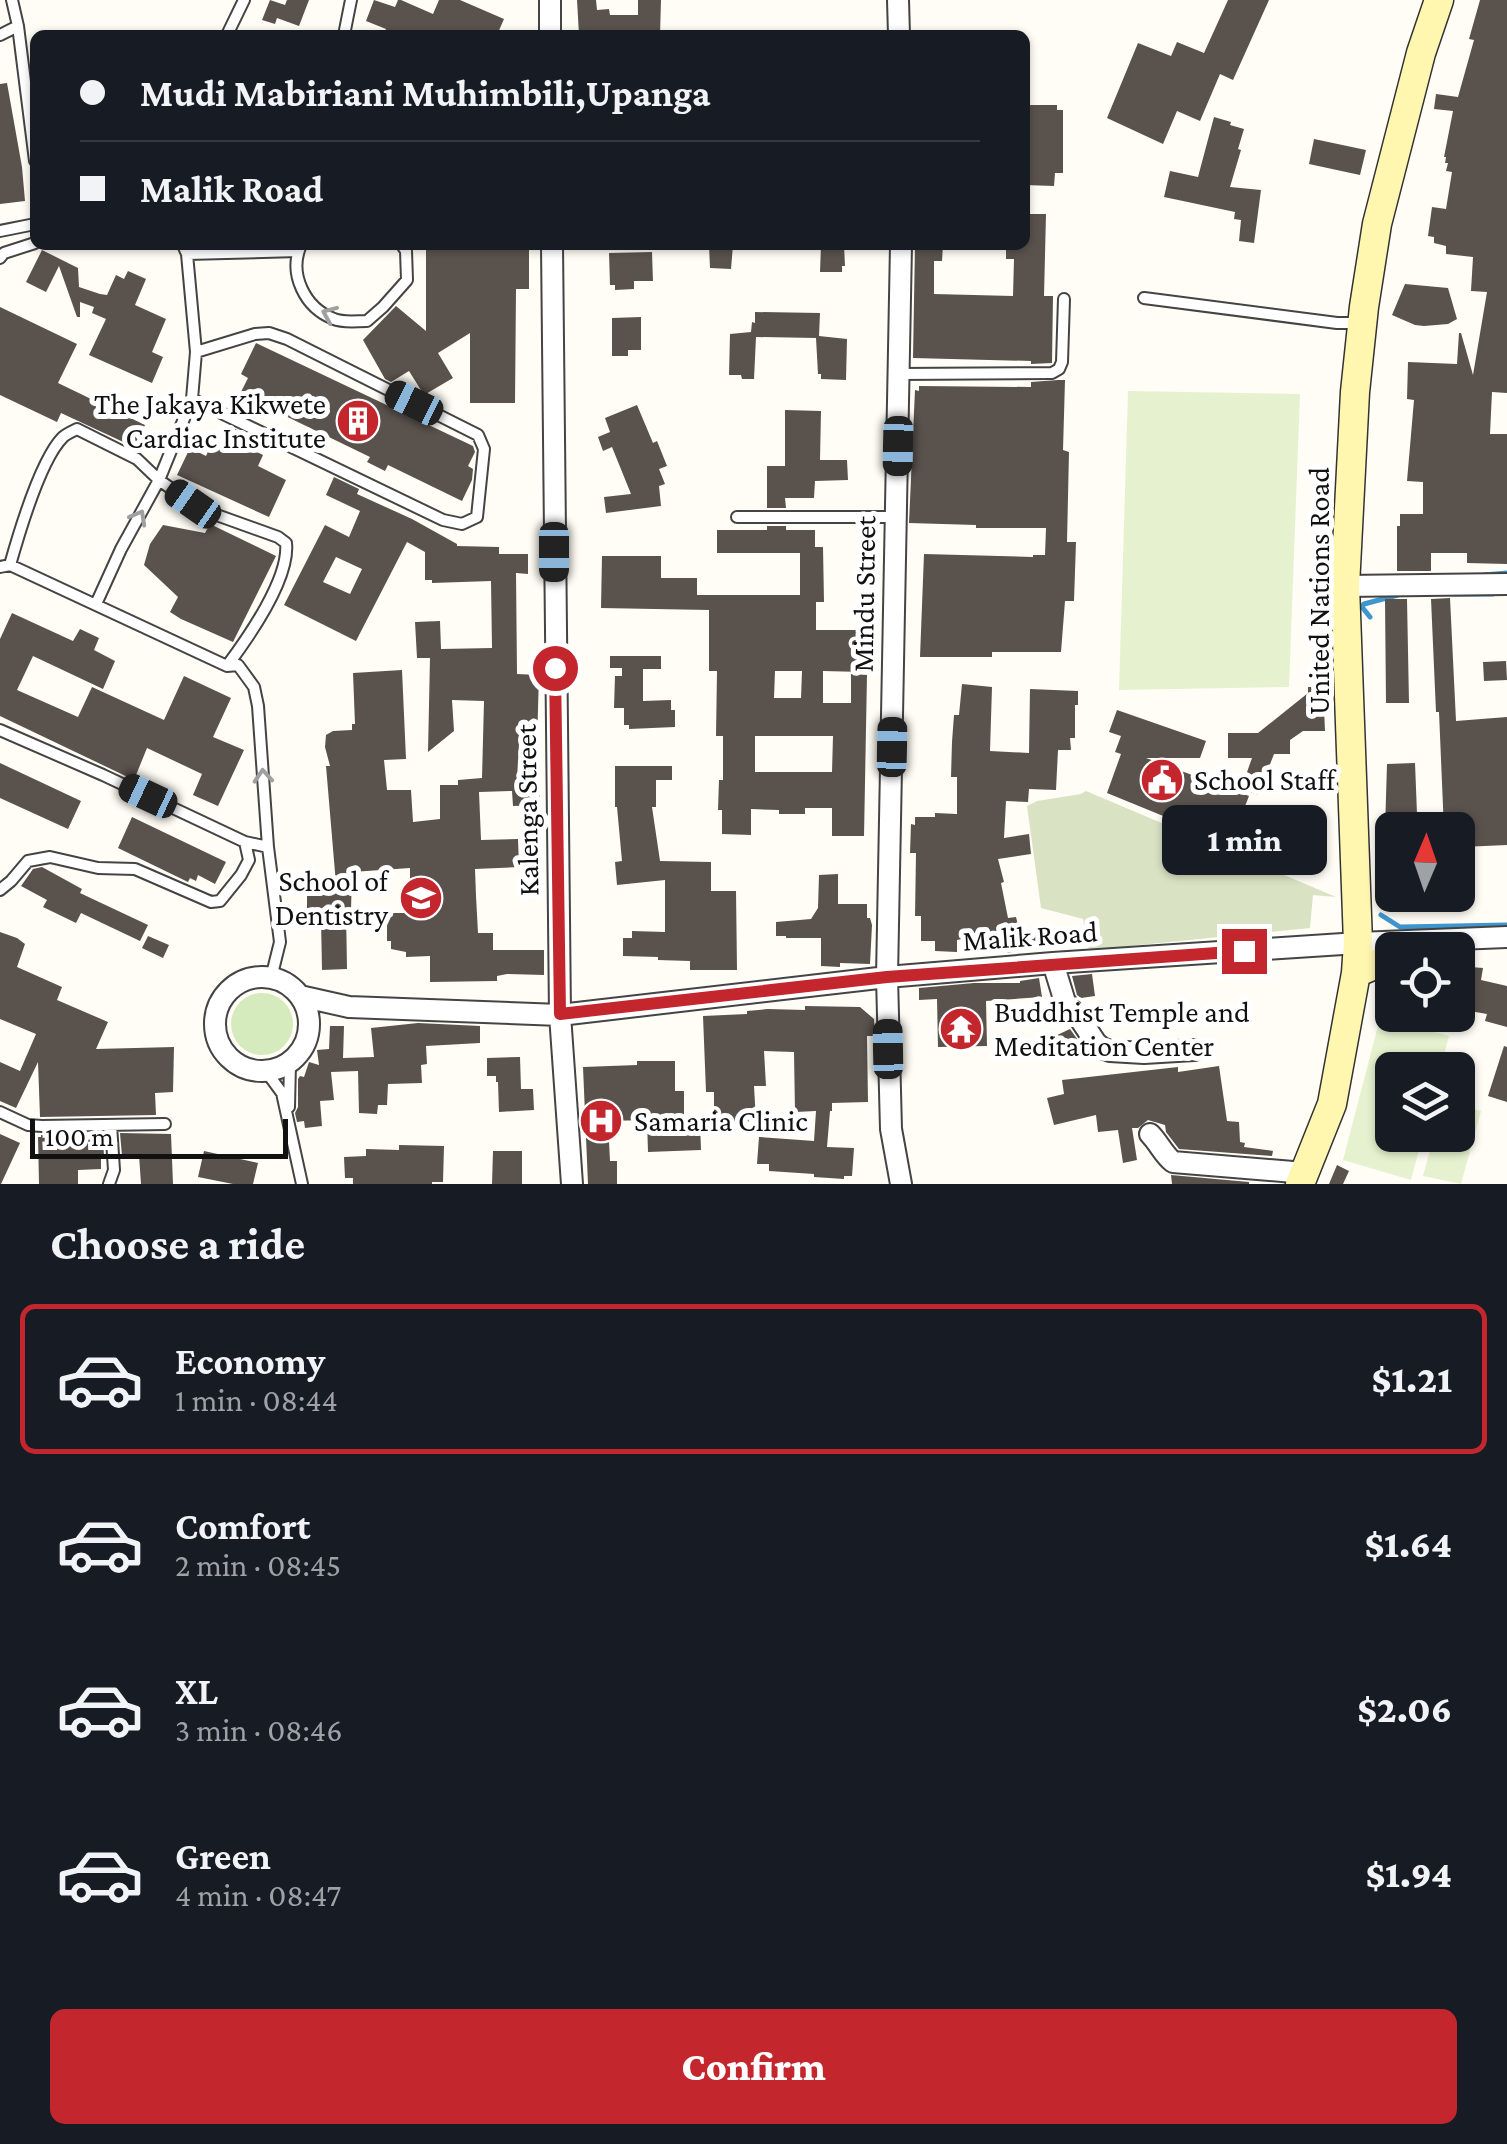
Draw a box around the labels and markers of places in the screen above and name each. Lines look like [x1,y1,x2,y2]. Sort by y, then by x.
place label: The Jakaya Kikwete Cardiac Institute [94,387,326,454]
building icon: The Jakaya Kikwete Cardiac Institute [335,398,381,444]
public building icon: School Staff [1139,757,1185,803]
place label: School Staff [1194,763,1337,796]
place label: School of Dentistry [275,864,390,932]
school or university icon: School of Dentistry [398,875,444,921]
place label: Buddhist Temple and Meditation Center [994,995,1250,1062]
temple icon: Buddhist Temple and Meditation Center [938,1006,984,1052]
hospital icon: Samaria Clinic [578,1098,624,1144]
place label: Samaria Clinic [634,1104,808,1137]

